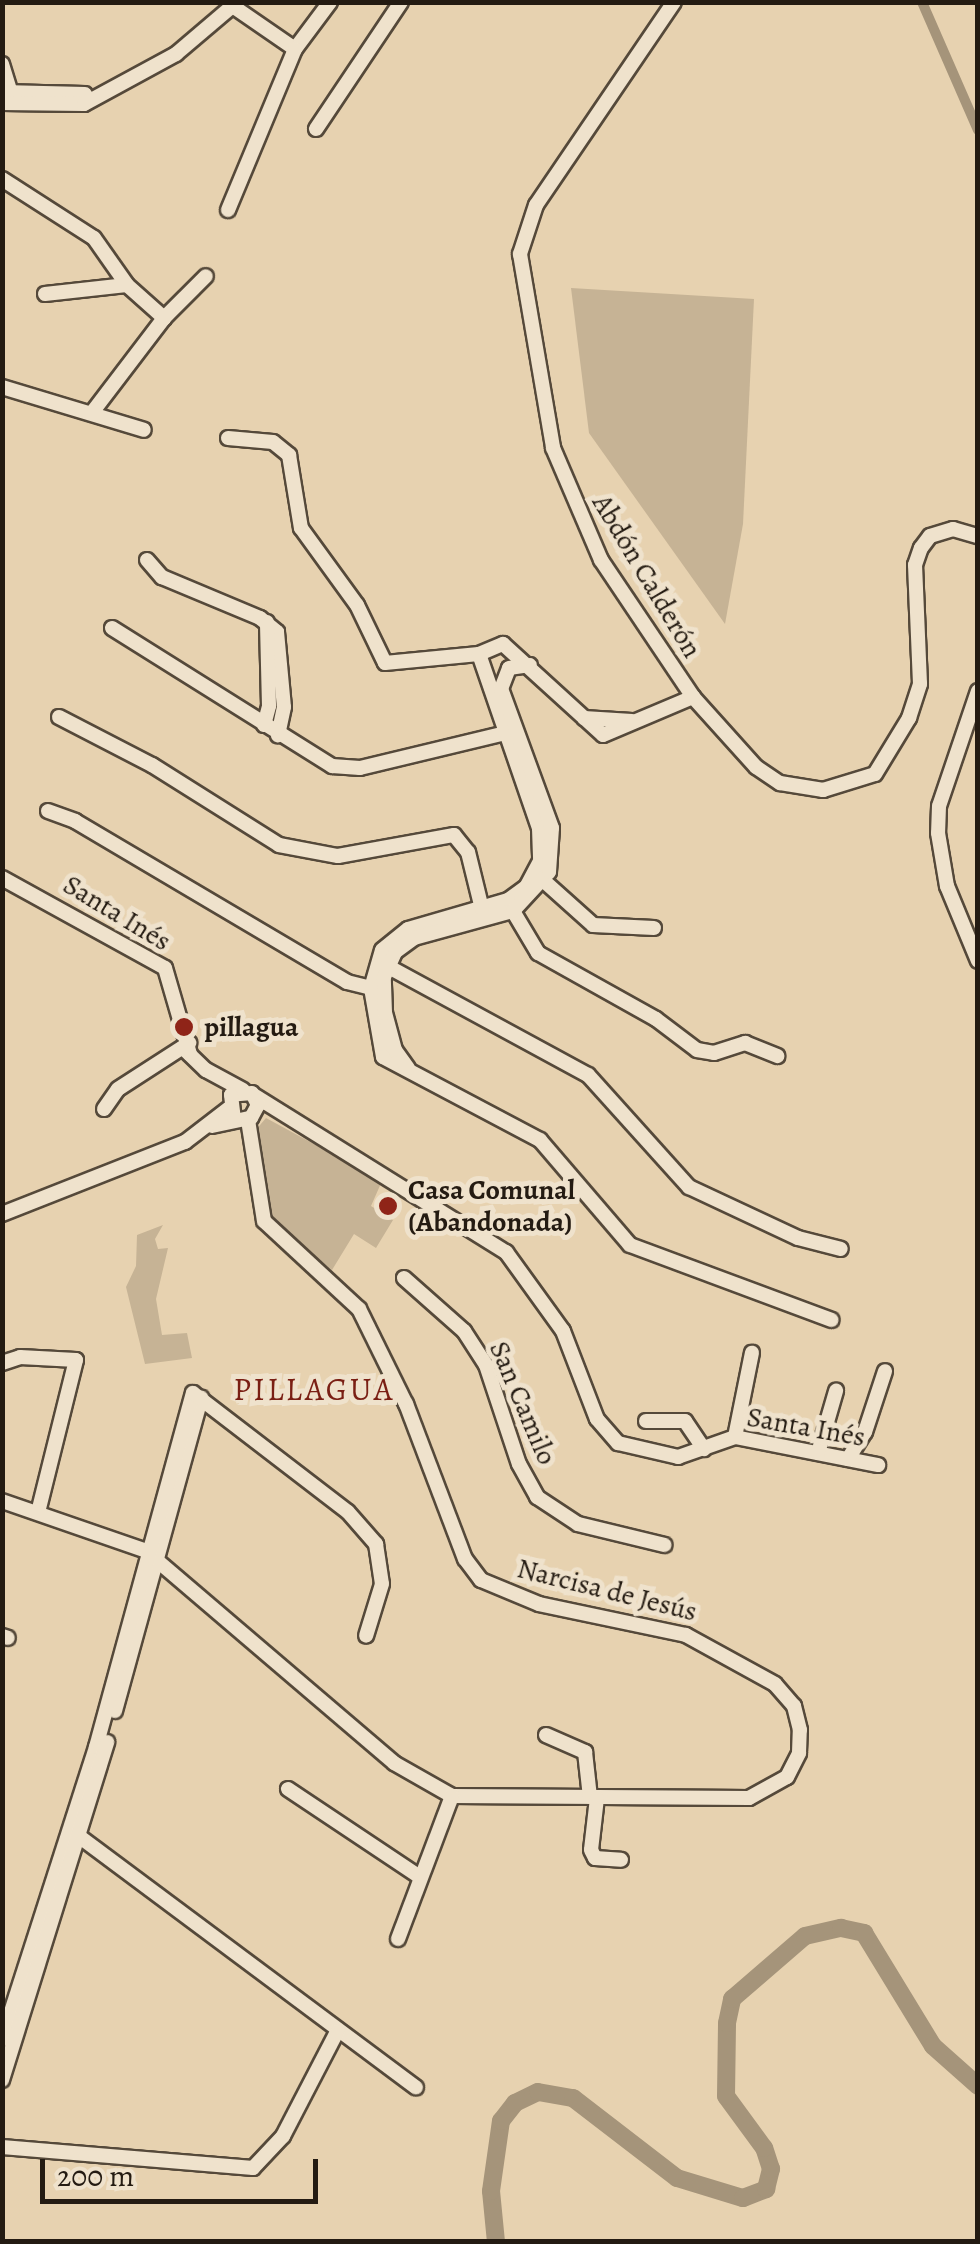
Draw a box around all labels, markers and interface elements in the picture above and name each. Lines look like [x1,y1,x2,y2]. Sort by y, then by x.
street label: Abdón Calderón [585,488,709,664]
street label: Santa Inés [57,868,177,958]
place label: pillagua [204,1010,299,1044]
marker: pillagua [173,1016,195,1038]
place label: Casa Comunal (Abandonada) [408,1173,575,1239]
marker: Casa Comunal (Abandonada) [377,1195,399,1217]
street label: San Camilo [482,1336,564,1470]
district label: PILLAGUA [233,1370,395,1408]
street label: Santa Inés [744,1400,868,1454]
street label: Narcisa de Jesús [514,1551,700,1629]
scale bar [45,2139,322,2201]
text: 200 m [57,2156,134,2196]

